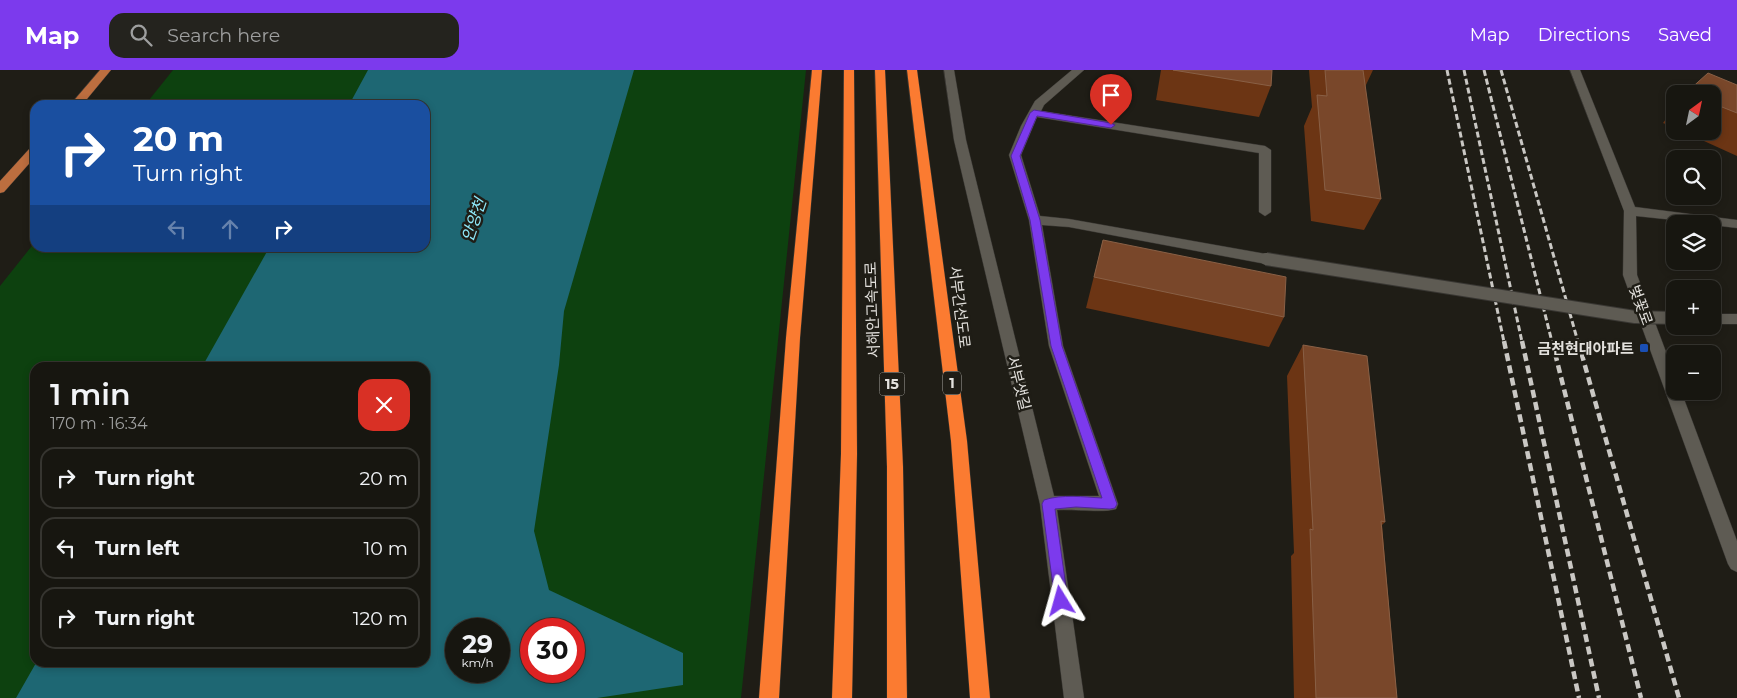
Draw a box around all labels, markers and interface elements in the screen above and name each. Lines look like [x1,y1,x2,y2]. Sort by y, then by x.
search box [109,13,459,58]
text: Map [25,21,79,50]
icon: search [127,21,155,49]
text: Search here [167,24,280,47]
text: Map [1470,24,1510,46]
text: Directions [1538,24,1630,46]
text: Saved [1658,24,1712,46]
pin [1090,74,1132,125]
icon: arrive [1097,81,1125,109]
north arrow [1666,85,1721,140]
map controls [1666,85,1721,400]
text: 20 m [133,117,224,160]
icon: right [50,120,115,185]
button: search [1666,150,1721,205]
text: Turn right [133,160,243,187]
water label: 안양천 [458,194,491,244]
icon: left [163,215,191,243]
icon: ahead [216,215,244,243]
icon: right [269,215,297,243]
button: layers [1666,215,1721,270]
street label: 서해안고속도로 [861,261,883,359]
street label: 서부간선도로 [946,265,974,349]
button: + [1666,280,1721,335]
street label: 벚꽃로 [1625,282,1657,328]
place label: 금천현대아파트 [1537,339,1634,358]
marker: 금천현대아파트 [1638,342,1650,354]
button: − [1666,345,1721,400]
street label: 서부샛길 [1003,354,1035,412]
road number: 15 [880,372,904,396]
road number: 1 [943,372,961,394]
text: 1 min [50,376,131,413]
button: close [358,379,410,431]
text: 170 m · 16:34 [50,414,148,433]
icon: right [52,464,80,492]
text: Turn right [95,467,195,490]
text: 20 m [360,467,408,490]
icon: left [52,534,80,562]
text: Turn left [95,537,180,560]
text: 10 m [363,537,408,560]
position arrow [1034,574,1086,626]
icon: right [52,604,80,632]
text: Turn right [95,607,195,630]
text: 120 m [353,607,408,630]
speed limit sign: 30 [520,618,585,683]
text: 29 [462,629,493,659]
text: km/h [461,655,494,670]

